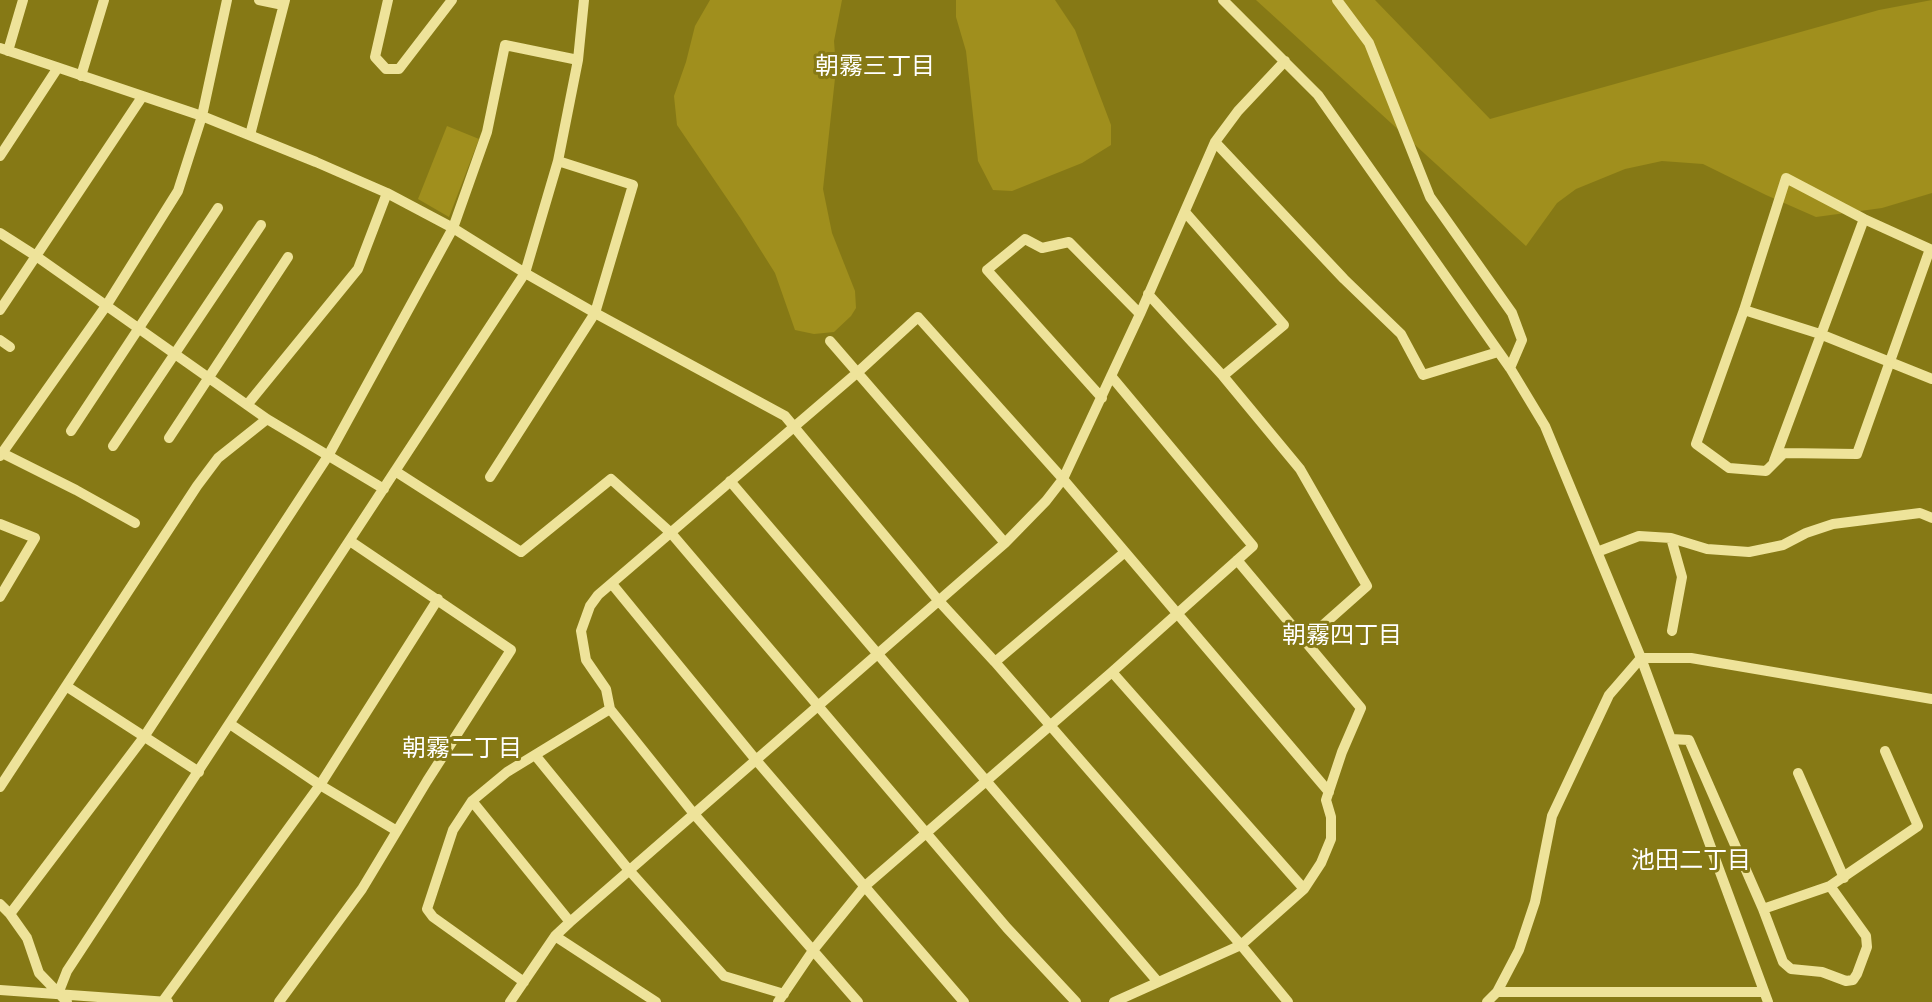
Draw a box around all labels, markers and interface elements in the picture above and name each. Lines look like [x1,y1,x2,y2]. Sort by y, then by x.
district label: 朝霧三丁目 [815,53,935,81]
district label: 朝霧四丁目 [1282,622,1402,650]
district label: 朝霧二丁目 [402,735,522,763]
district label: 池田二丁目 [1631,847,1751,875]

